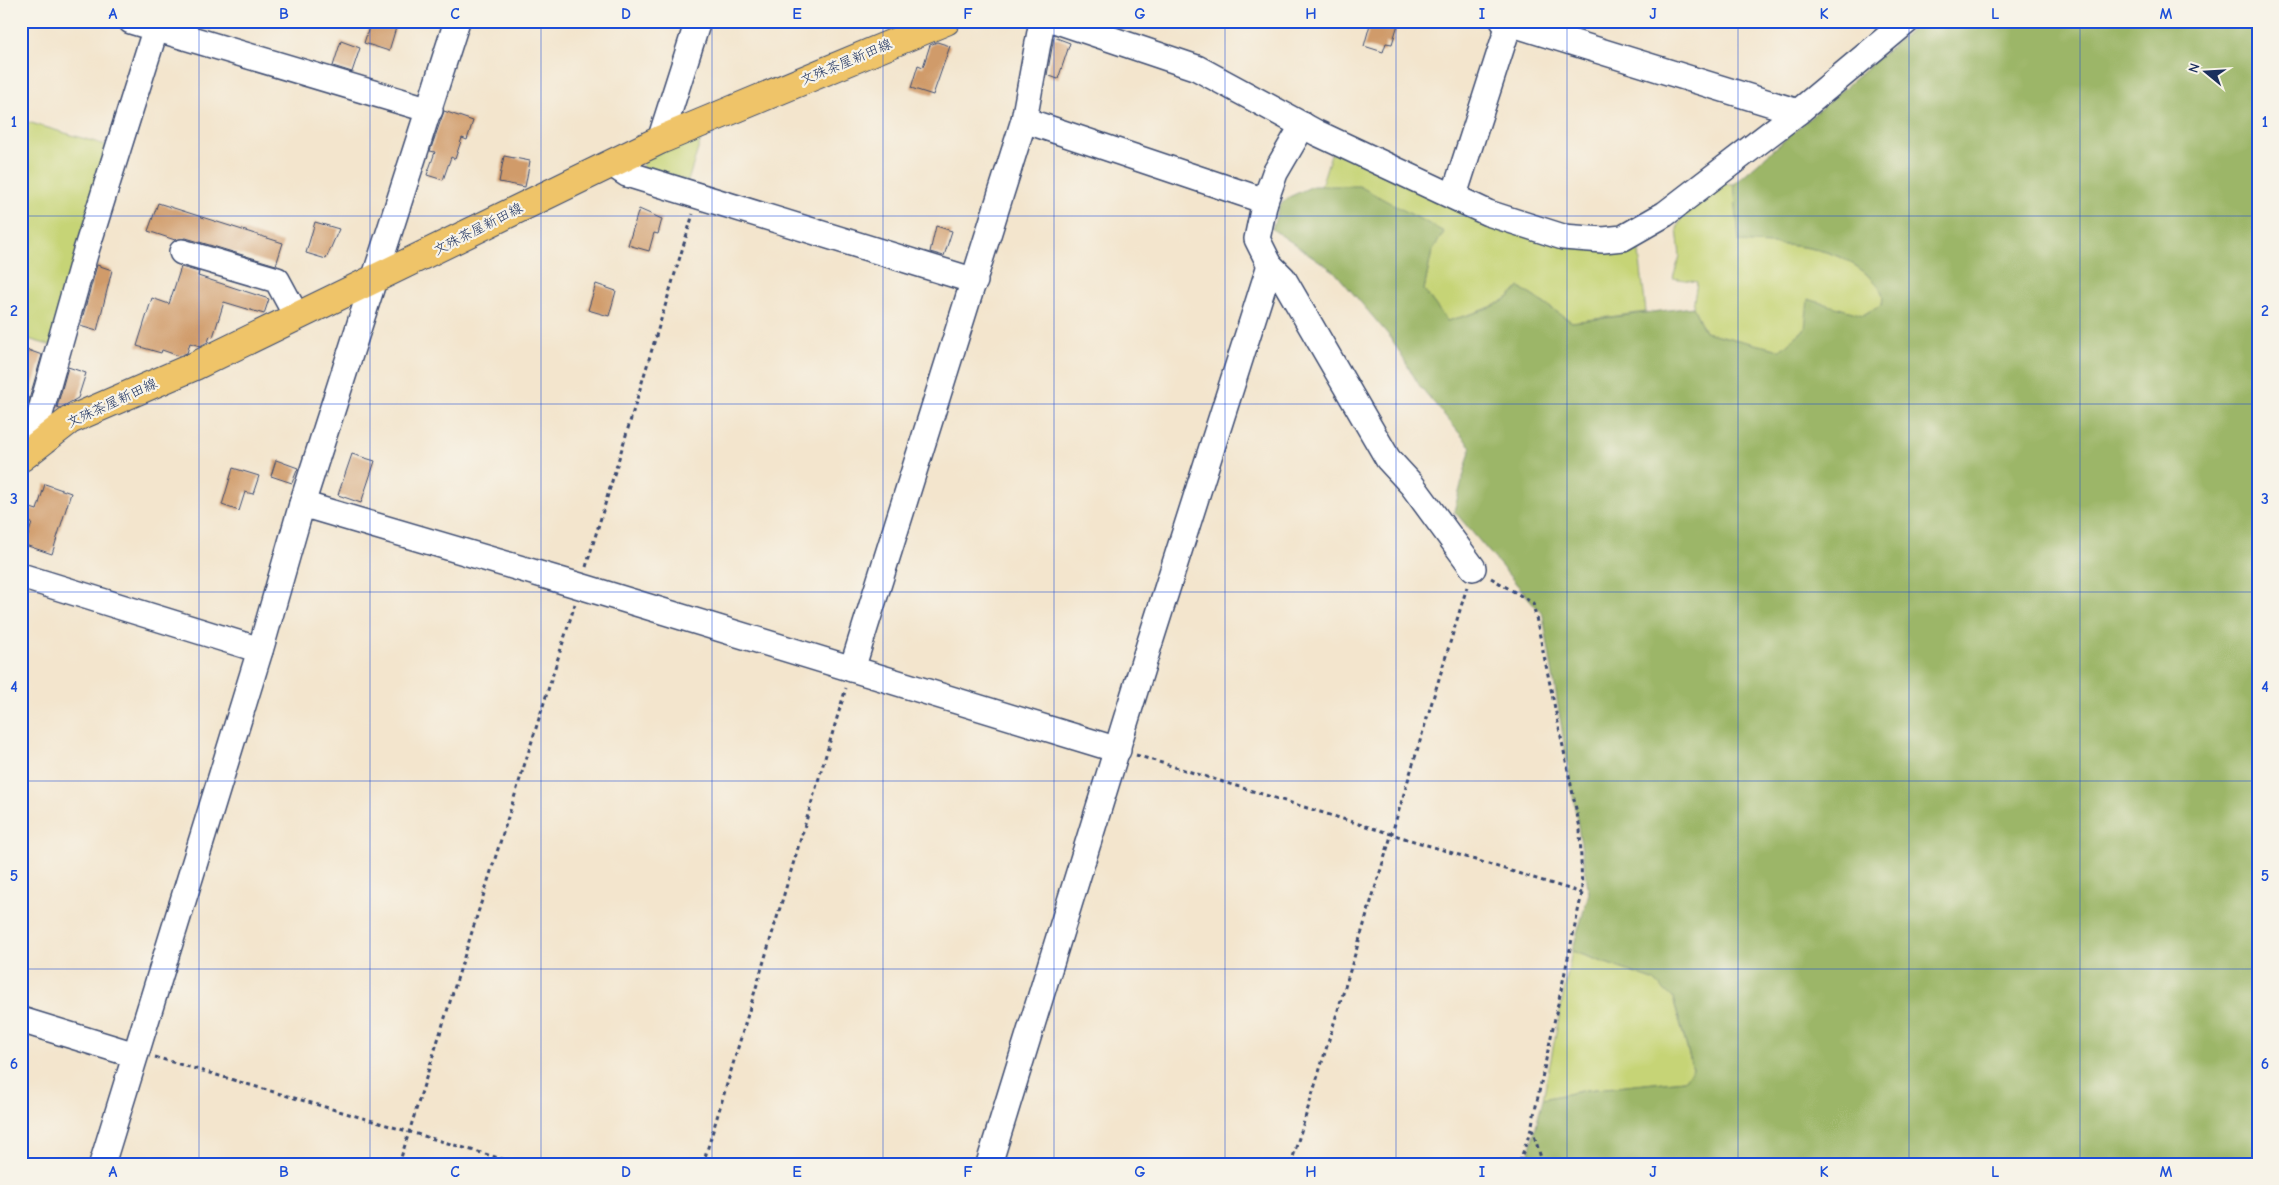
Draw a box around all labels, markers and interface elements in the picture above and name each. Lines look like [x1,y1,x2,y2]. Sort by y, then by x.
text: A [109,5,118,23]
text: B [279,5,289,23]
text: C [450,5,460,23]
text: D [621,5,631,23]
text: E [792,5,802,23]
text: F [963,5,973,23]
text: G [1134,5,1146,23]
text: H [1305,5,1317,23]
text: I [1479,5,1485,23]
text: J [1649,5,1657,23]
text: K [1819,5,1829,23]
text: L [1991,5,1999,23]
text: M [2160,5,2173,23]
street label: 文殊茶屋新田線 [798,35,894,89]
north arrow [2182,48,2232,98]
text: N [2185,61,2204,75]
text: 1 [11,113,17,131]
text: 1 [2262,113,2268,131]
street label: 文殊茶屋新田線 [430,199,526,259]
text: 2 [10,302,18,320]
text: 2 [2261,302,2269,320]
street label: 文殊茶屋新田線 [64,375,160,431]
text: 3 [10,490,18,508]
text: 3 [2261,490,2269,508]
text: 4 [10,678,18,696]
text: 4 [2261,678,2269,696]
text: 5 [10,867,18,885]
text: 5 [2261,867,2269,885]
text: 6 [10,1055,18,1073]
text: 6 [2261,1055,2269,1073]
text: A [109,1163,118,1181]
text: B [279,1163,289,1181]
text: C [450,1163,460,1181]
text: D [621,1163,631,1181]
text: E [792,1163,802,1181]
text: F [963,1163,973,1181]
text: G [1134,1163,1146,1181]
text: H [1305,1163,1317,1181]
text: I [1479,1163,1485,1181]
text: J [1649,1163,1657,1181]
text: K [1819,1163,1829,1181]
text: L [1991,1163,1999,1181]
text: M [2160,1163,2173,1181]

